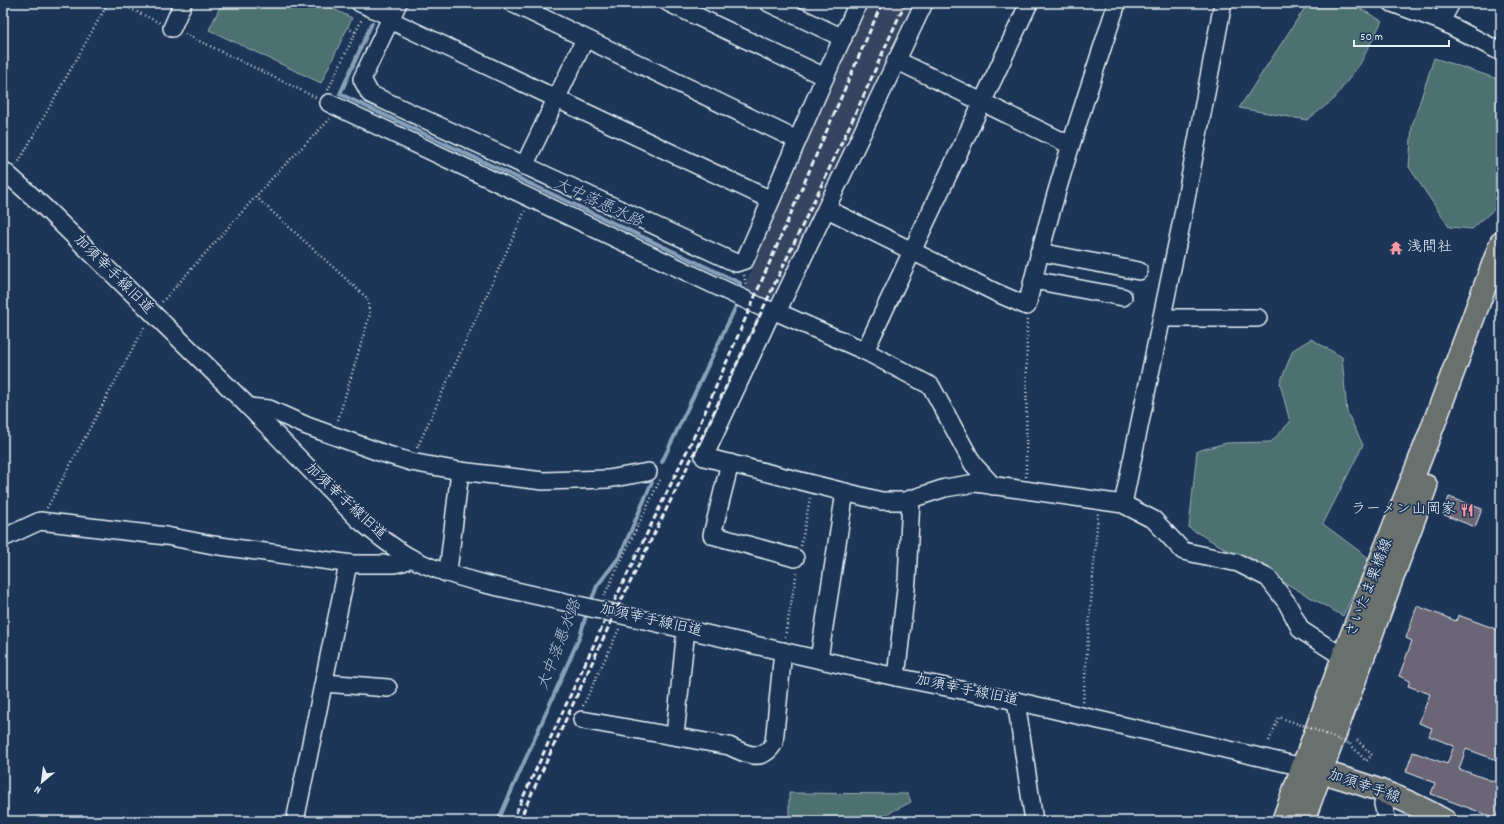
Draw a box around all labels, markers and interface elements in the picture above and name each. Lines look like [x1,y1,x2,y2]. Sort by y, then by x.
scale bar [1354,22,1449,48]
text: 50 m [1360,29,1383,46]
water label: 大中落悪水路 [550,172,647,234]
street label: 加須幸手線旧道 [68,230,158,320]
place label: 浅間社 [1407,237,1452,259]
temple icon: 浅間社 [1388,240,1404,256]
street label: 加須幸手線旧道 [299,458,391,546]
place label: ラーメン山岡家 [1351,499,1456,521]
restaurant icon: ラーメン山岡家 [1459,502,1475,518]
street label: さいたま栗橋線 [1341,535,1399,641]
water label: 大中落悪水路 [532,595,588,694]
street label: 加須幸手線旧道 [597,598,705,644]
street label: 加須幸手線旧道 [913,669,1021,713]
north arrow [22,762,62,802]
street label: 加須幸手線 [1325,764,1403,810]
text: N [31,780,44,797]

